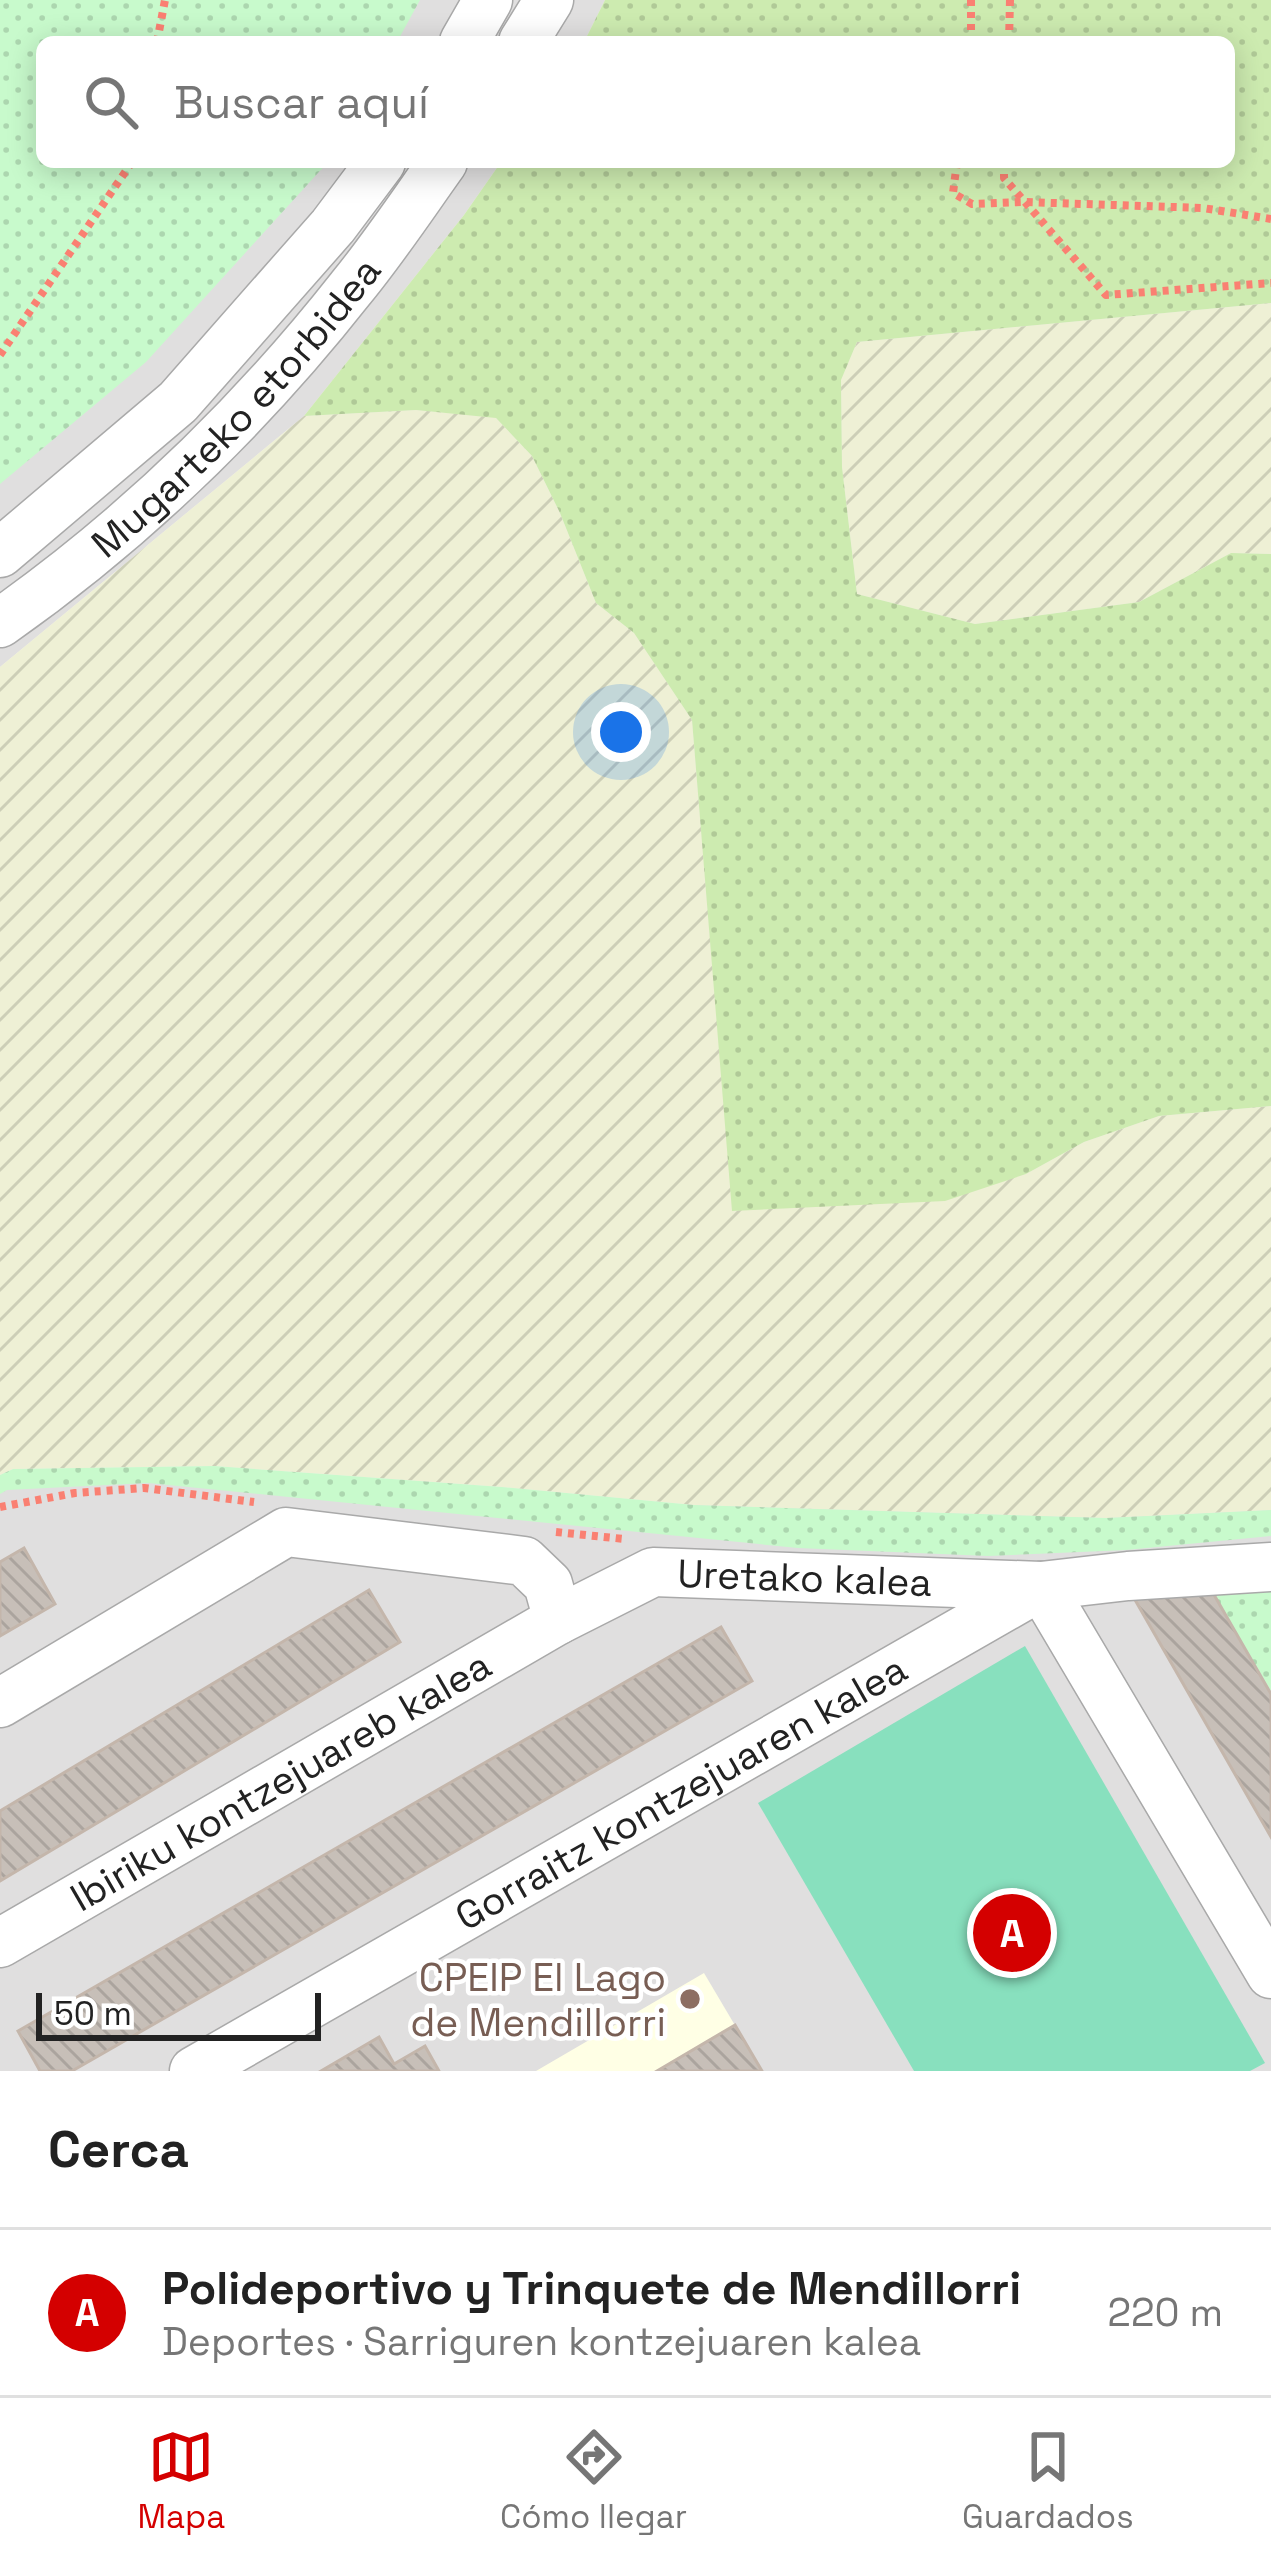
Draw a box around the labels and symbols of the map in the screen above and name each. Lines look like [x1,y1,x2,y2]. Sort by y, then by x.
street label: Mugarteko etorbidea [81,247,391,568]
your location [591,702,651,762]
street label: Uretako kalea [677,1548,933,1607]
street label: Ibiriku kontzejuareb kalea [61,1640,499,1922]
street label: Gorraitz kontzejuaren kalea [446,1644,915,1941]
pin: A [973,1888,1051,1978]
place label: CPEIP El Lago de Mendillorri [410,1953,666,2047]
marker: CPEIP El Lago de Mendillorri [677,1986,703,2012]
scale bar [36,1987,321,2040]

